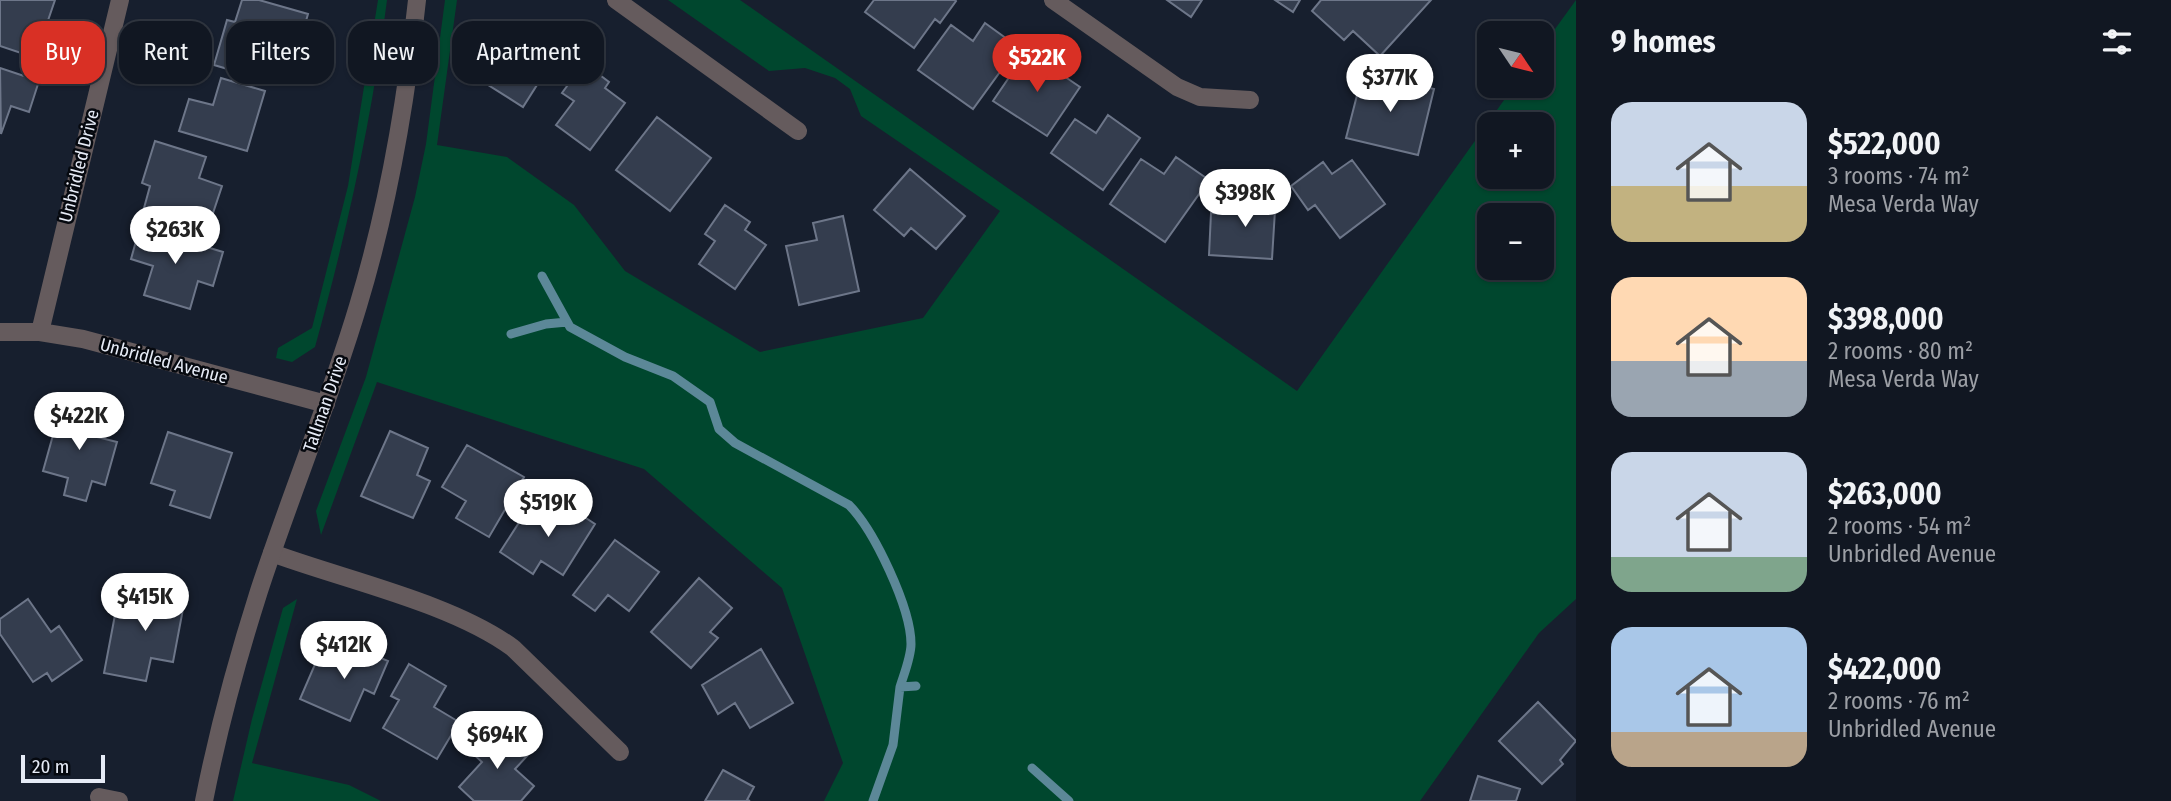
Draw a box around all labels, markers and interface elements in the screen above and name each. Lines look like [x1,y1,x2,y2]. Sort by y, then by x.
chip: Buy [21,21,105,84]
chip: Rent [119,21,212,84]
chip: Filters [226,21,334,84]
chip: New [348,21,438,84]
chip: Apartment [452,21,604,84]
north arrow [1477,21,1554,98]
map controls [1477,21,1554,280]
icon: filters [2098,23,2136,61]
text: 9 homes [1611,24,1716,60]
pin: $522K [988,34,1086,94]
text: $522K [1008,43,1066,71]
pin: $377K [1341,54,1439,114]
text: $377K [1362,63,1418,91]
street label: Unbridled Drive [54,107,104,225]
button: + [1477,112,1554,189]
text: $522,000 [1828,126,1941,162]
icon: home [1667,130,1751,214]
text: 3 rooms · 74 m² [1828,162,1970,190]
pin: $398K [1196,170,1294,229]
text: $398K [1215,178,1275,206]
text: Mesa Verda Way [1828,190,1979,218]
button: − [1477,203,1554,280]
pin: $263K [126,206,224,266]
text: $263K [146,215,204,243]
text: $398,000 [1828,301,1944,337]
icon: home [1667,305,1751,389]
street label: Unbridled Avenue [98,333,231,389]
text: 2 rooms · 80 m² [1828,337,1973,365]
street label: Tallman Drive [298,353,352,455]
text: Mesa Verda Way [1828,365,1979,393]
pin: $422K [30,392,128,452]
text: $422K [50,401,108,429]
text: $263,000 [1828,476,1942,512]
pin: $519K [499,480,597,539]
icon: home [1667,480,1751,564]
text: $519K [520,488,576,516]
text: 2 rooms · 54 m² [1828,512,1971,540]
text: Unbridled Avenue [1828,540,1996,568]
pin: $415K [96,574,194,633]
text: $415K [117,582,173,610]
pin: $412K [295,622,393,681]
text: $412K [316,630,372,658]
text: $422,000 [1828,651,1941,687]
icon: home [1667,655,1751,739]
text: 2 rooms · 76 m² [1828,687,1970,715]
pin: $694K [448,712,546,771]
text: Unbridled Avenue [1828,715,1996,743]
text: $694K [467,720,527,748]
scale bar [21,752,105,784]
text: 20 m [32,755,69,778]

